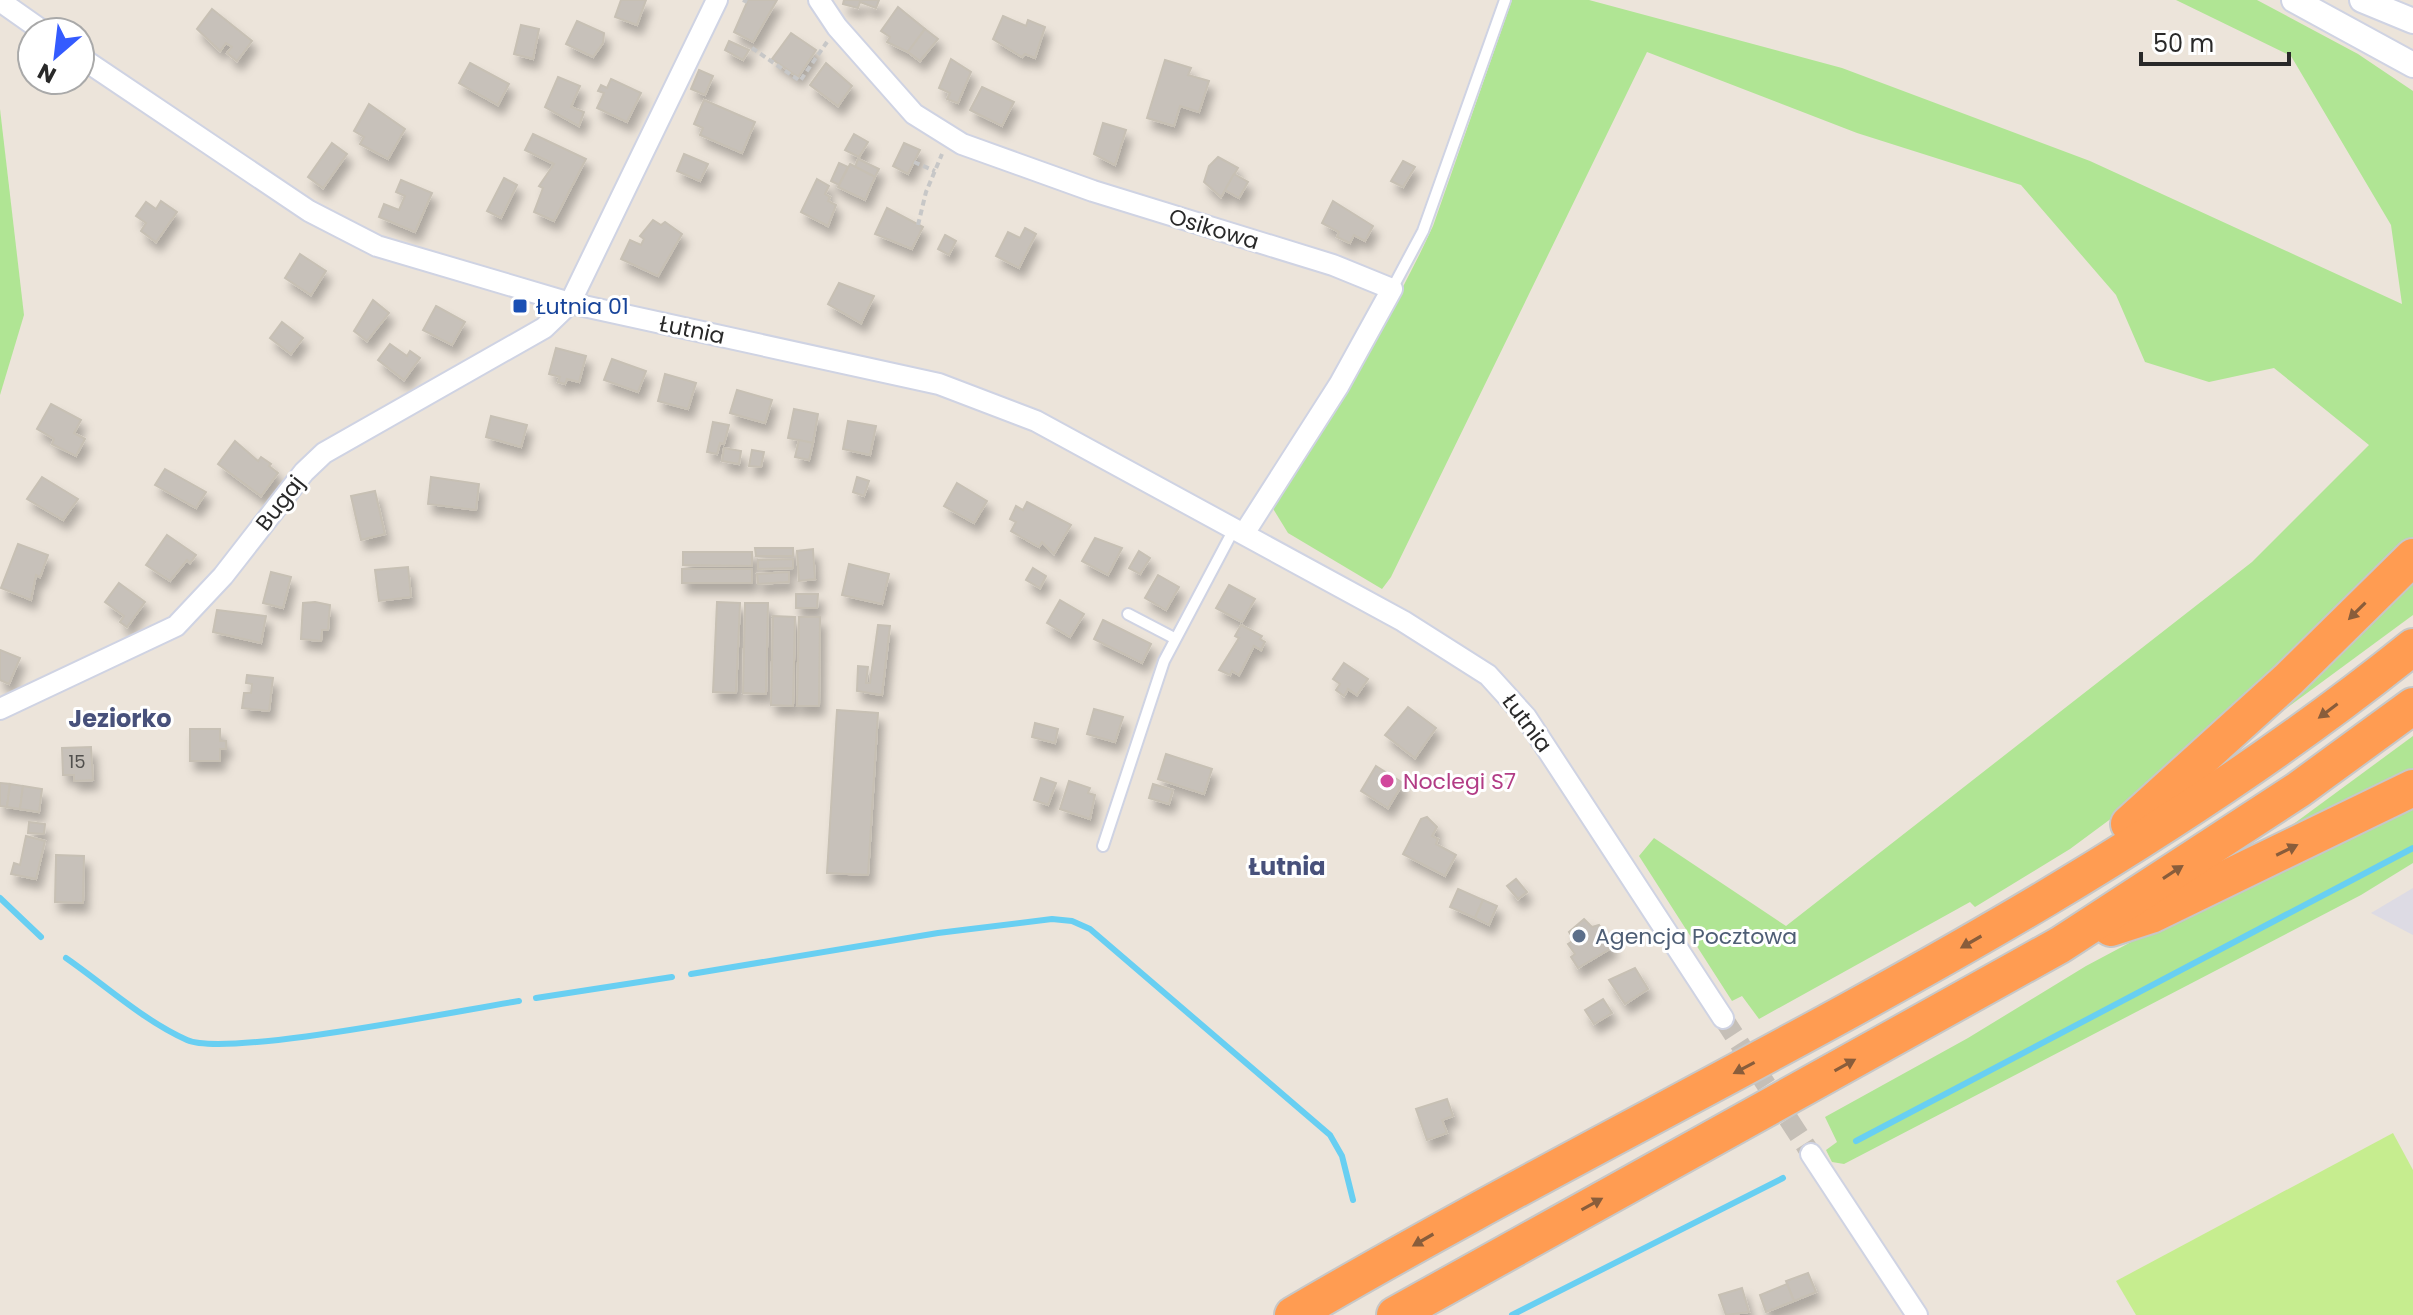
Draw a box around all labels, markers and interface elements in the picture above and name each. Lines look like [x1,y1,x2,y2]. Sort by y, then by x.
north arrow [16,16,96,96]
scale bar [2141,16,2289,66]
text: 50 m [2153,27,2214,60]
text: N [32,56,61,91]
street label: Osikowa [1165,201,1263,257]
place label: Łutnia 01 [536,291,629,322]
marker: Łutnia 01 [511,297,529,315]
street label: Łutnia [656,308,728,352]
street label: Bugaj [248,469,312,537]
one-way arrow [2348,601,2367,620]
street label: Łutnia [1495,687,1559,759]
district label: Jeziorko [68,702,172,735]
one-way arrow [2317,703,2339,719]
house number: 15 [68,749,86,774]
place label: Noclegi S7 [1403,766,1516,797]
marker: Noclegi S7 [1378,772,1396,790]
one-way arrow [2275,843,2298,857]
district label: Łutnia [1248,850,1326,883]
one-way arrow [2162,866,2184,880]
place label: Agencja Pocztowa [1595,921,1797,952]
marker: Agencja Pocztowa [1570,927,1588,945]
one-way arrow [1960,935,1982,949]
one-way arrow [1834,1058,1856,1072]
one-way arrow [1732,1061,1755,1074]
one-way arrow [1581,1197,1604,1210]
one-way arrow [1412,1232,1434,1246]

